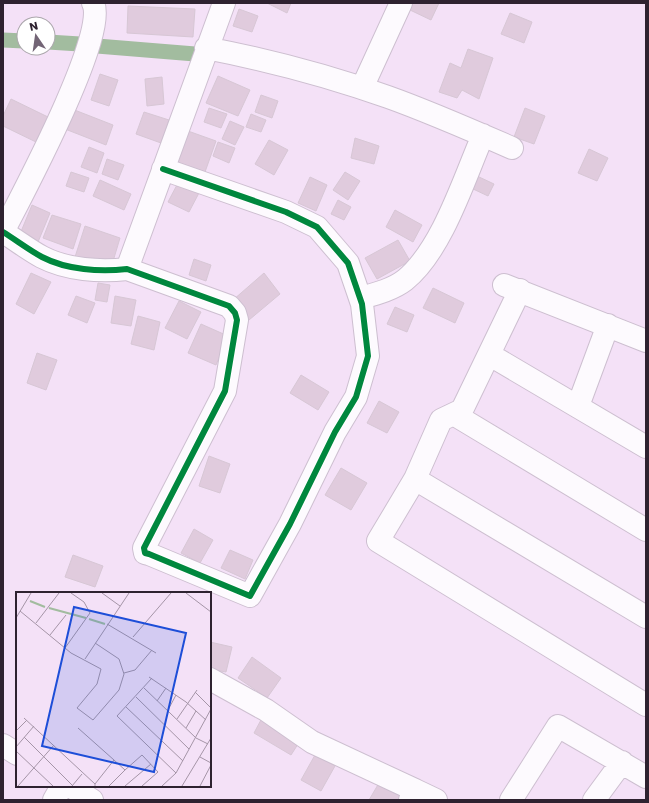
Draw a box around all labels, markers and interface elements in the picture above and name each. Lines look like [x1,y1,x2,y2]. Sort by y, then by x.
north arrow [16,16,56,56]
text: N [28,18,40,35]
inset map [16,592,211,787]

